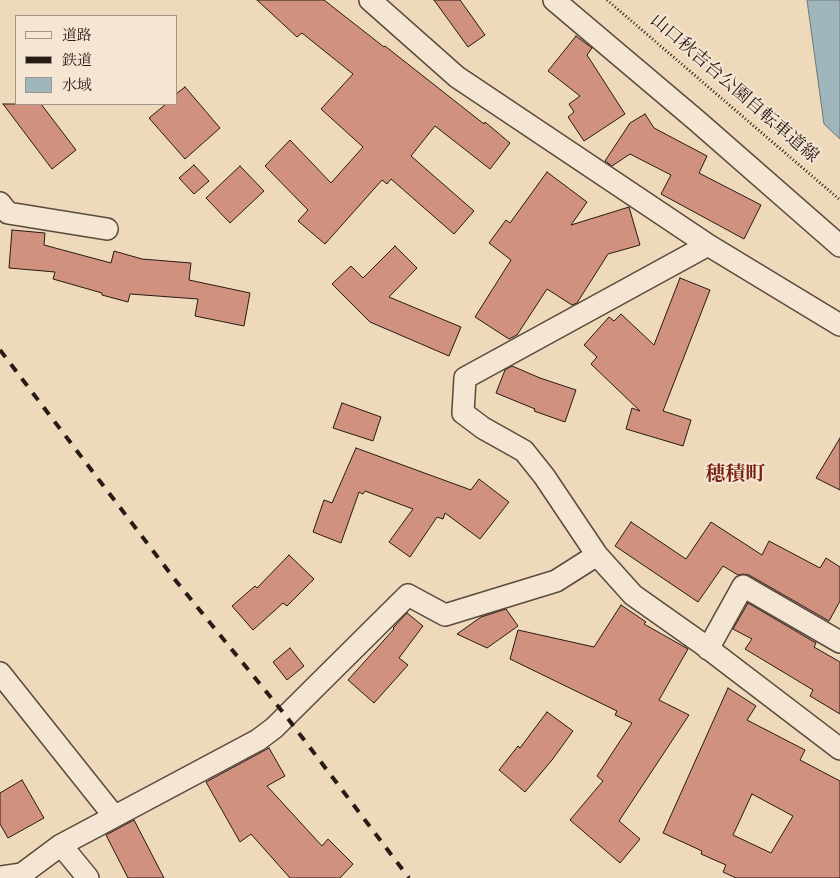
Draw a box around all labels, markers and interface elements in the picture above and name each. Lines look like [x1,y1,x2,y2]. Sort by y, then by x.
street label: 山口秋吉台公園自転車道線 [644,11,822,169]
legend [15,15,178,105]
text: 道路 [62,26,92,47]
text: 鉄道 [62,51,92,72]
text: 水域 [62,76,92,97]
district label: 穂積町 [705,465,765,489]

